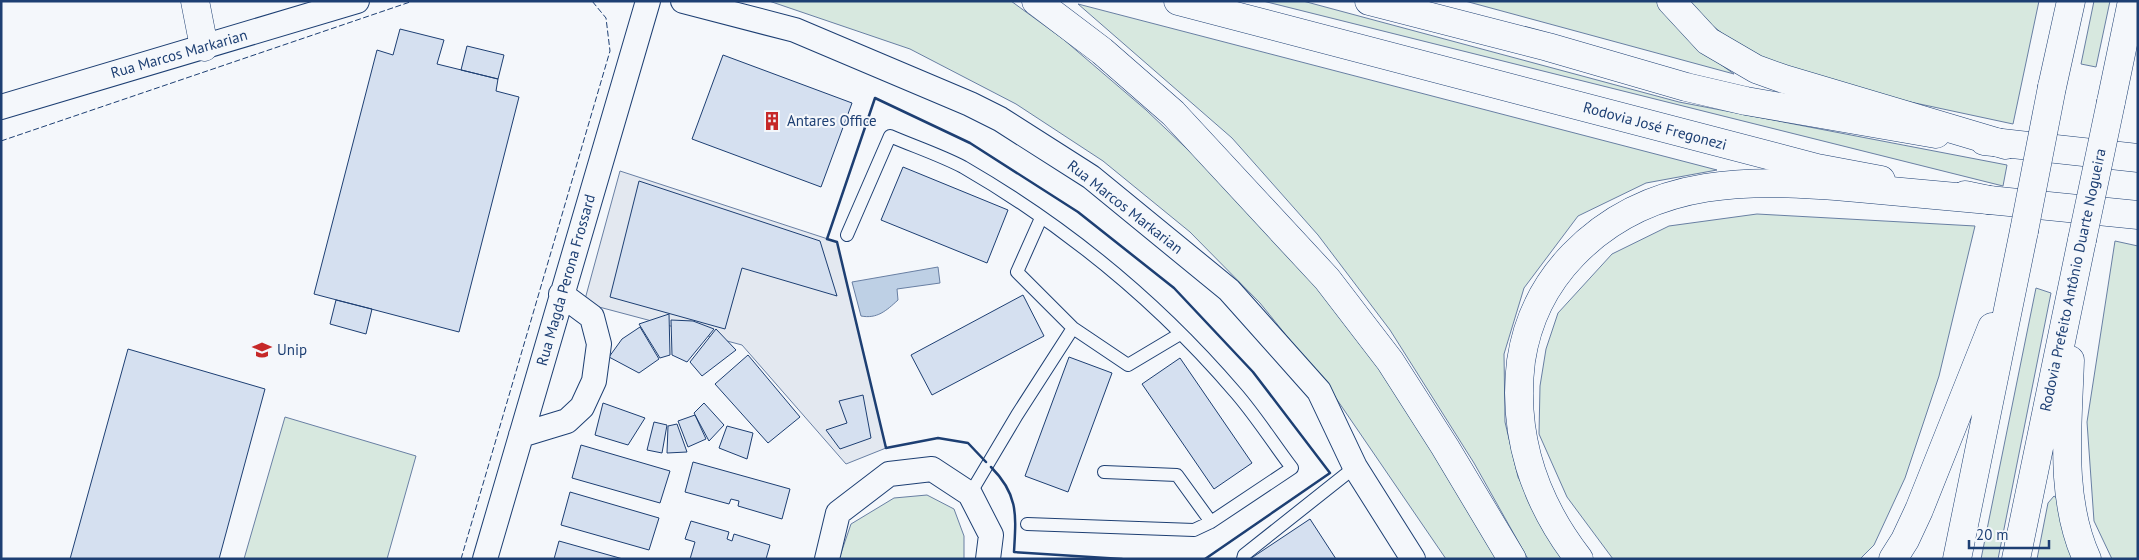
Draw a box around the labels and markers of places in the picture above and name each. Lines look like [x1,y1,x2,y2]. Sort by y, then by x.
building icon: Antares Office [761,110,783,132]
place label: Antares Office [787,111,877,130]
school or university icon: Unip [251,339,273,361]
place label: Unip [277,340,307,359]

